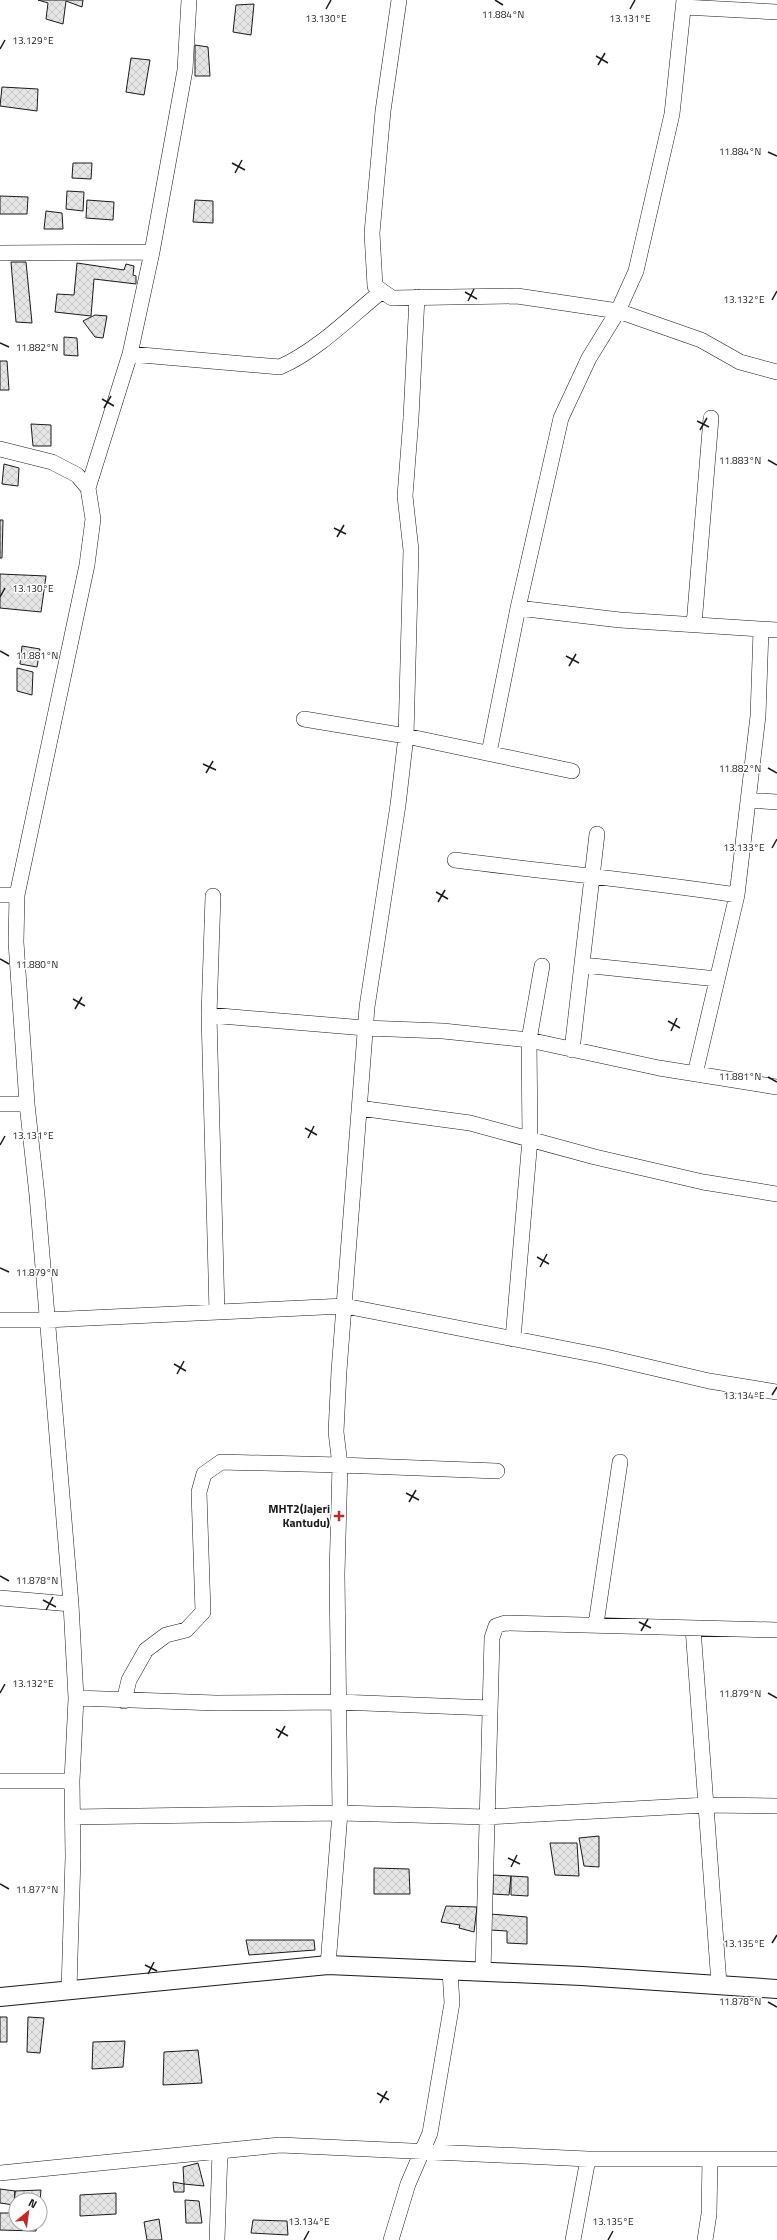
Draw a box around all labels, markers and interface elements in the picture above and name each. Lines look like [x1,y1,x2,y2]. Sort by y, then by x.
text: 11.884°N [482,7,524,22]
text: 13.130°E [305,11,347,26]
text: 13.131°E [609,11,651,26]
text: 13.129°E [12,33,54,48]
text: 11.884°N [719,144,761,159]
text: 13.132°E [723,292,765,307]
text: 11.882°N [16,340,58,355]
text: 11.883°N [719,453,761,468]
text: 13.130°E [12,581,54,596]
text: 11.881°N [16,648,58,663]
text: 11.882°N [719,761,761,776]
text: 13.133°E [723,840,765,855]
text: 11.880°N [16,957,58,972]
text: 11.881°N [719,1069,761,1084]
text: 13.131°E [12,1128,54,1143]
text: 11.879°N [16,1265,58,1280]
text: 13.134°E [723,1388,765,1403]
place label: MHT2(Jajeri Kantudu) [268,1499,330,1532]
marker: MHT2(Jajeri Kantudu) [333,1510,345,1522]
text: 11.878°N [16,1573,58,1588]
text: 13.132°E [12,1676,54,1691]
text: 11.879°N [719,1686,761,1701]
text: 11.877°N [16,1882,58,1897]
text: 13.135°E [723,1936,765,1951]
text: 11.878°N [719,1994,761,2009]
north arrow [8,2192,48,2232]
text: N [26,2194,40,2212]
text: 13.134°E [288,2214,330,2229]
text: 13.135°E [592,2214,634,2229]

